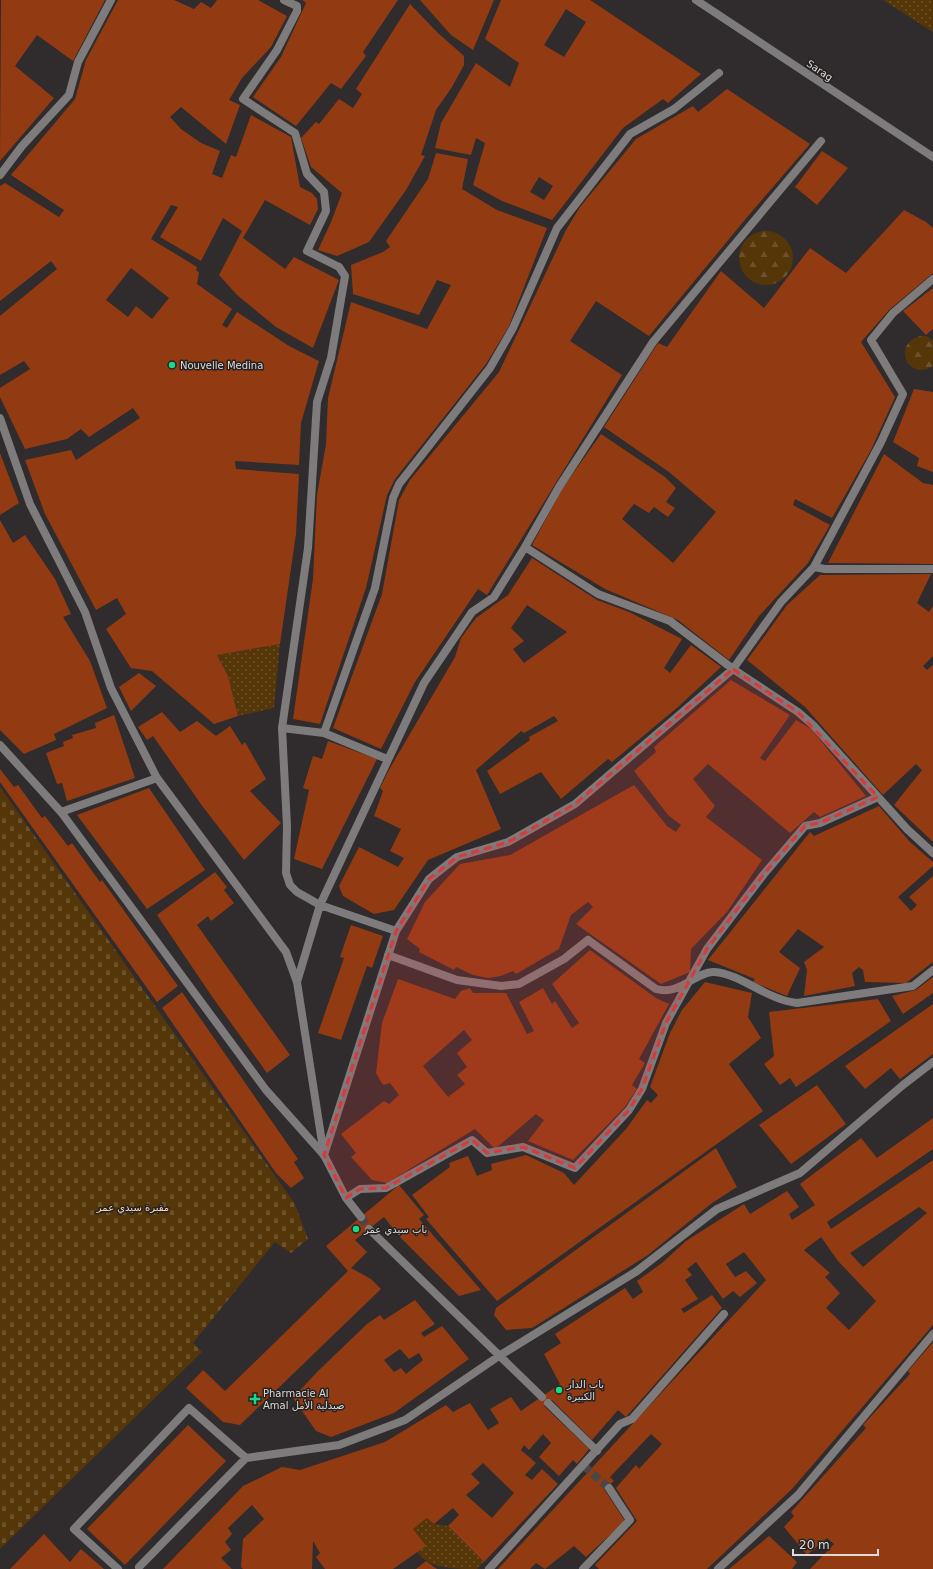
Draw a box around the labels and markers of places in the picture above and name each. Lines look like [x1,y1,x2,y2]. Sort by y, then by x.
marker: Nouvelle Medina [167,360,177,370]
place label: Nouvelle Medina [180,360,263,371]
marker: باب سيدي عمر [351,1224,361,1234]
place label: باب سيدي عمر [363,1224,427,1236]
place label: باب الدار الكبيرة [566,1379,604,1402]
marker: باب الدار الكبيرة [554,1385,564,1395]
place label: Pharmacie Al Amal صيدلية الأمل [263,1388,344,1411]
marker: Pharmacie Al Amal صيدلية الأمل [250,1394,260,1404]

